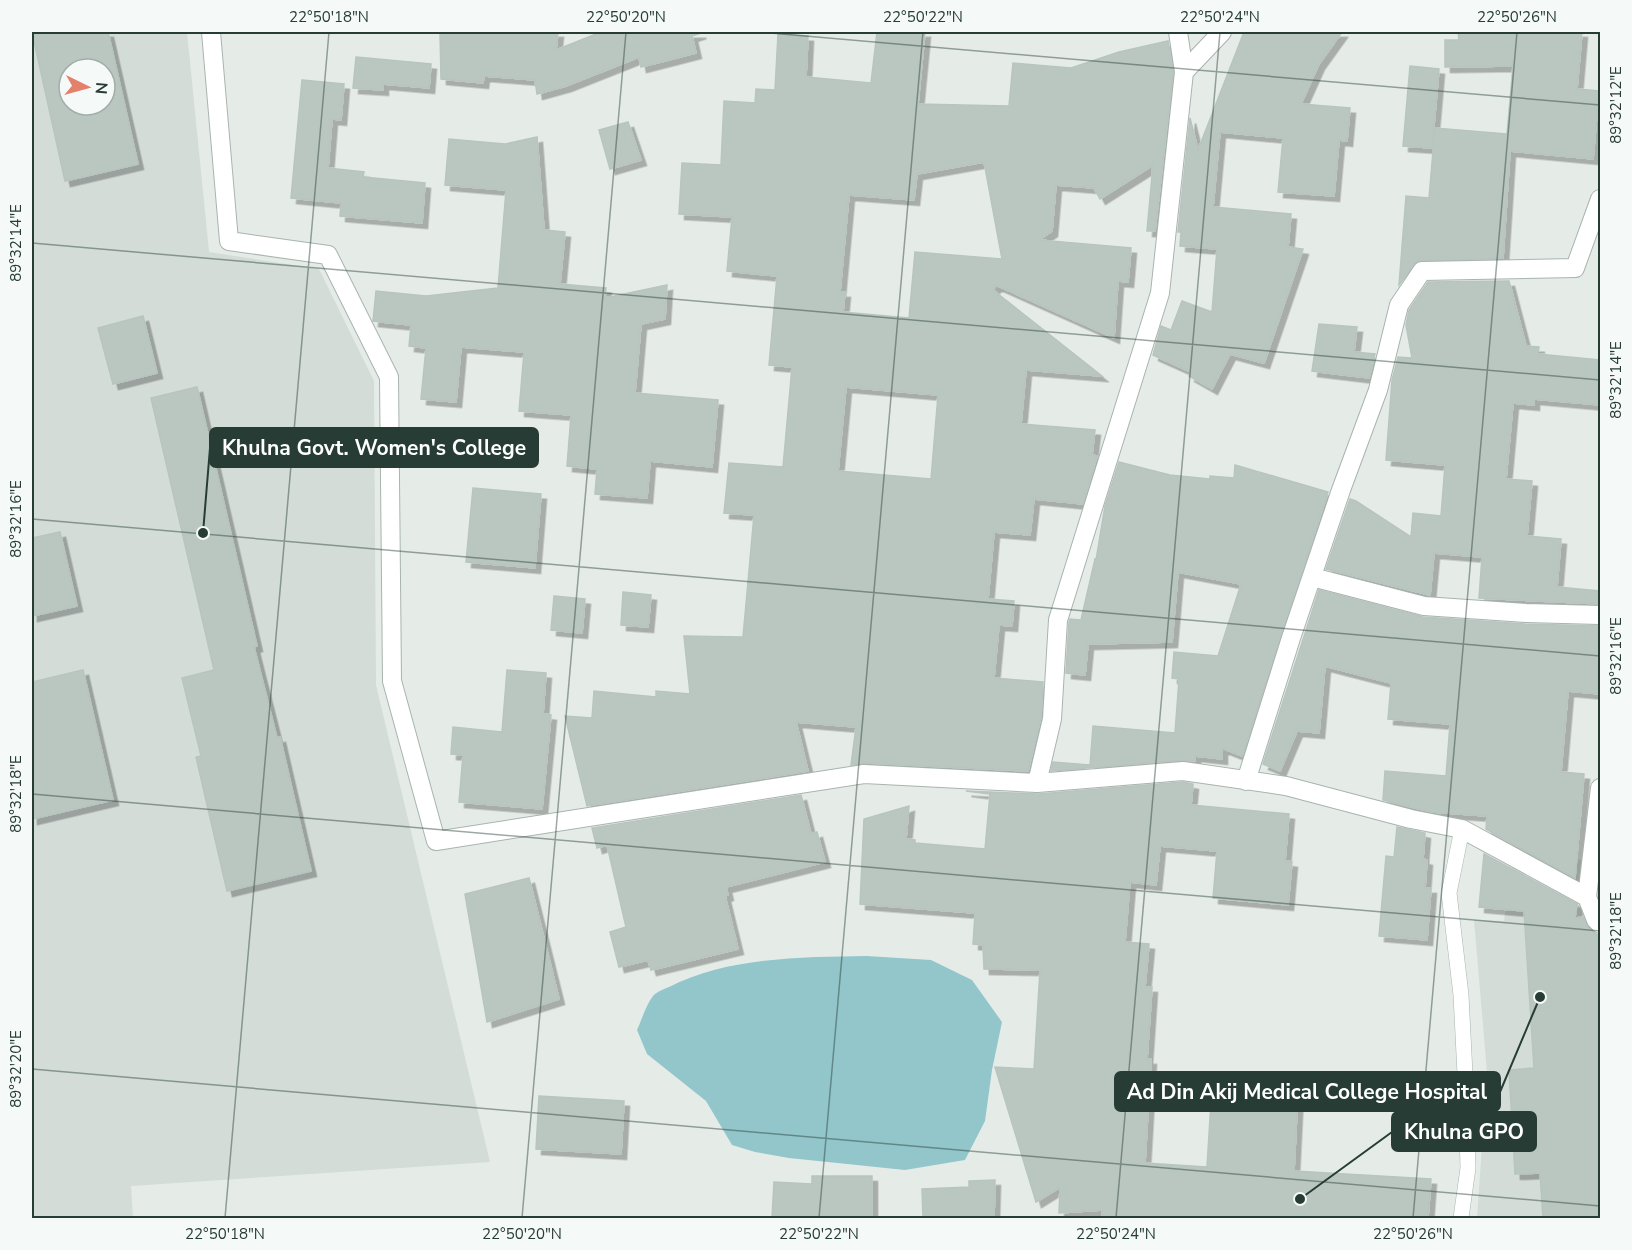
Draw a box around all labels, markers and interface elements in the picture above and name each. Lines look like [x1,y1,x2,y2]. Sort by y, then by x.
text: 22°50'18"N [289,7,369,27]
text: 22°50'20"N [586,7,666,27]
text: 22°50'22"N [883,7,963,27]
text: 22°50'24"N [1180,7,1260,27]
text: 22°50'26"N [1477,7,1557,27]
north arrow [57,57,117,117]
text: 89°32'12"E [1606,66,1626,144]
text: N [89,81,112,95]
text: 89°32'14"E [6,204,26,282]
text: 89°32'14"E [1606,341,1626,419]
callout: Khulna Govt. Women's College [210,428,538,467]
text: Khulna Govt. Women's College [222,434,526,462]
text: 89°32'16"E [6,480,26,558]
text: 89°32'16"E [1606,617,1626,695]
text: 89°32'18"E [6,755,26,833]
text: 89°32'18"E [1606,892,1626,970]
text: 89°32'20"E [6,1030,26,1108]
callout: Ad Din Akij Medical College Hospital [1115,1072,1500,1111]
text: Ad Din Akij Medical College Hospital [1127,1078,1488,1106]
callout: Khulna GPO [1392,1112,1536,1151]
text: Khulna GPO [1404,1118,1524,1146]
text: 22°50'18"N [185,1224,265,1244]
text: 22°50'20"N [482,1224,562,1244]
text: 22°50'22"N [779,1224,859,1244]
text: 22°50'24"N [1076,1224,1156,1244]
text: 22°50'26"N [1373,1224,1453,1244]

